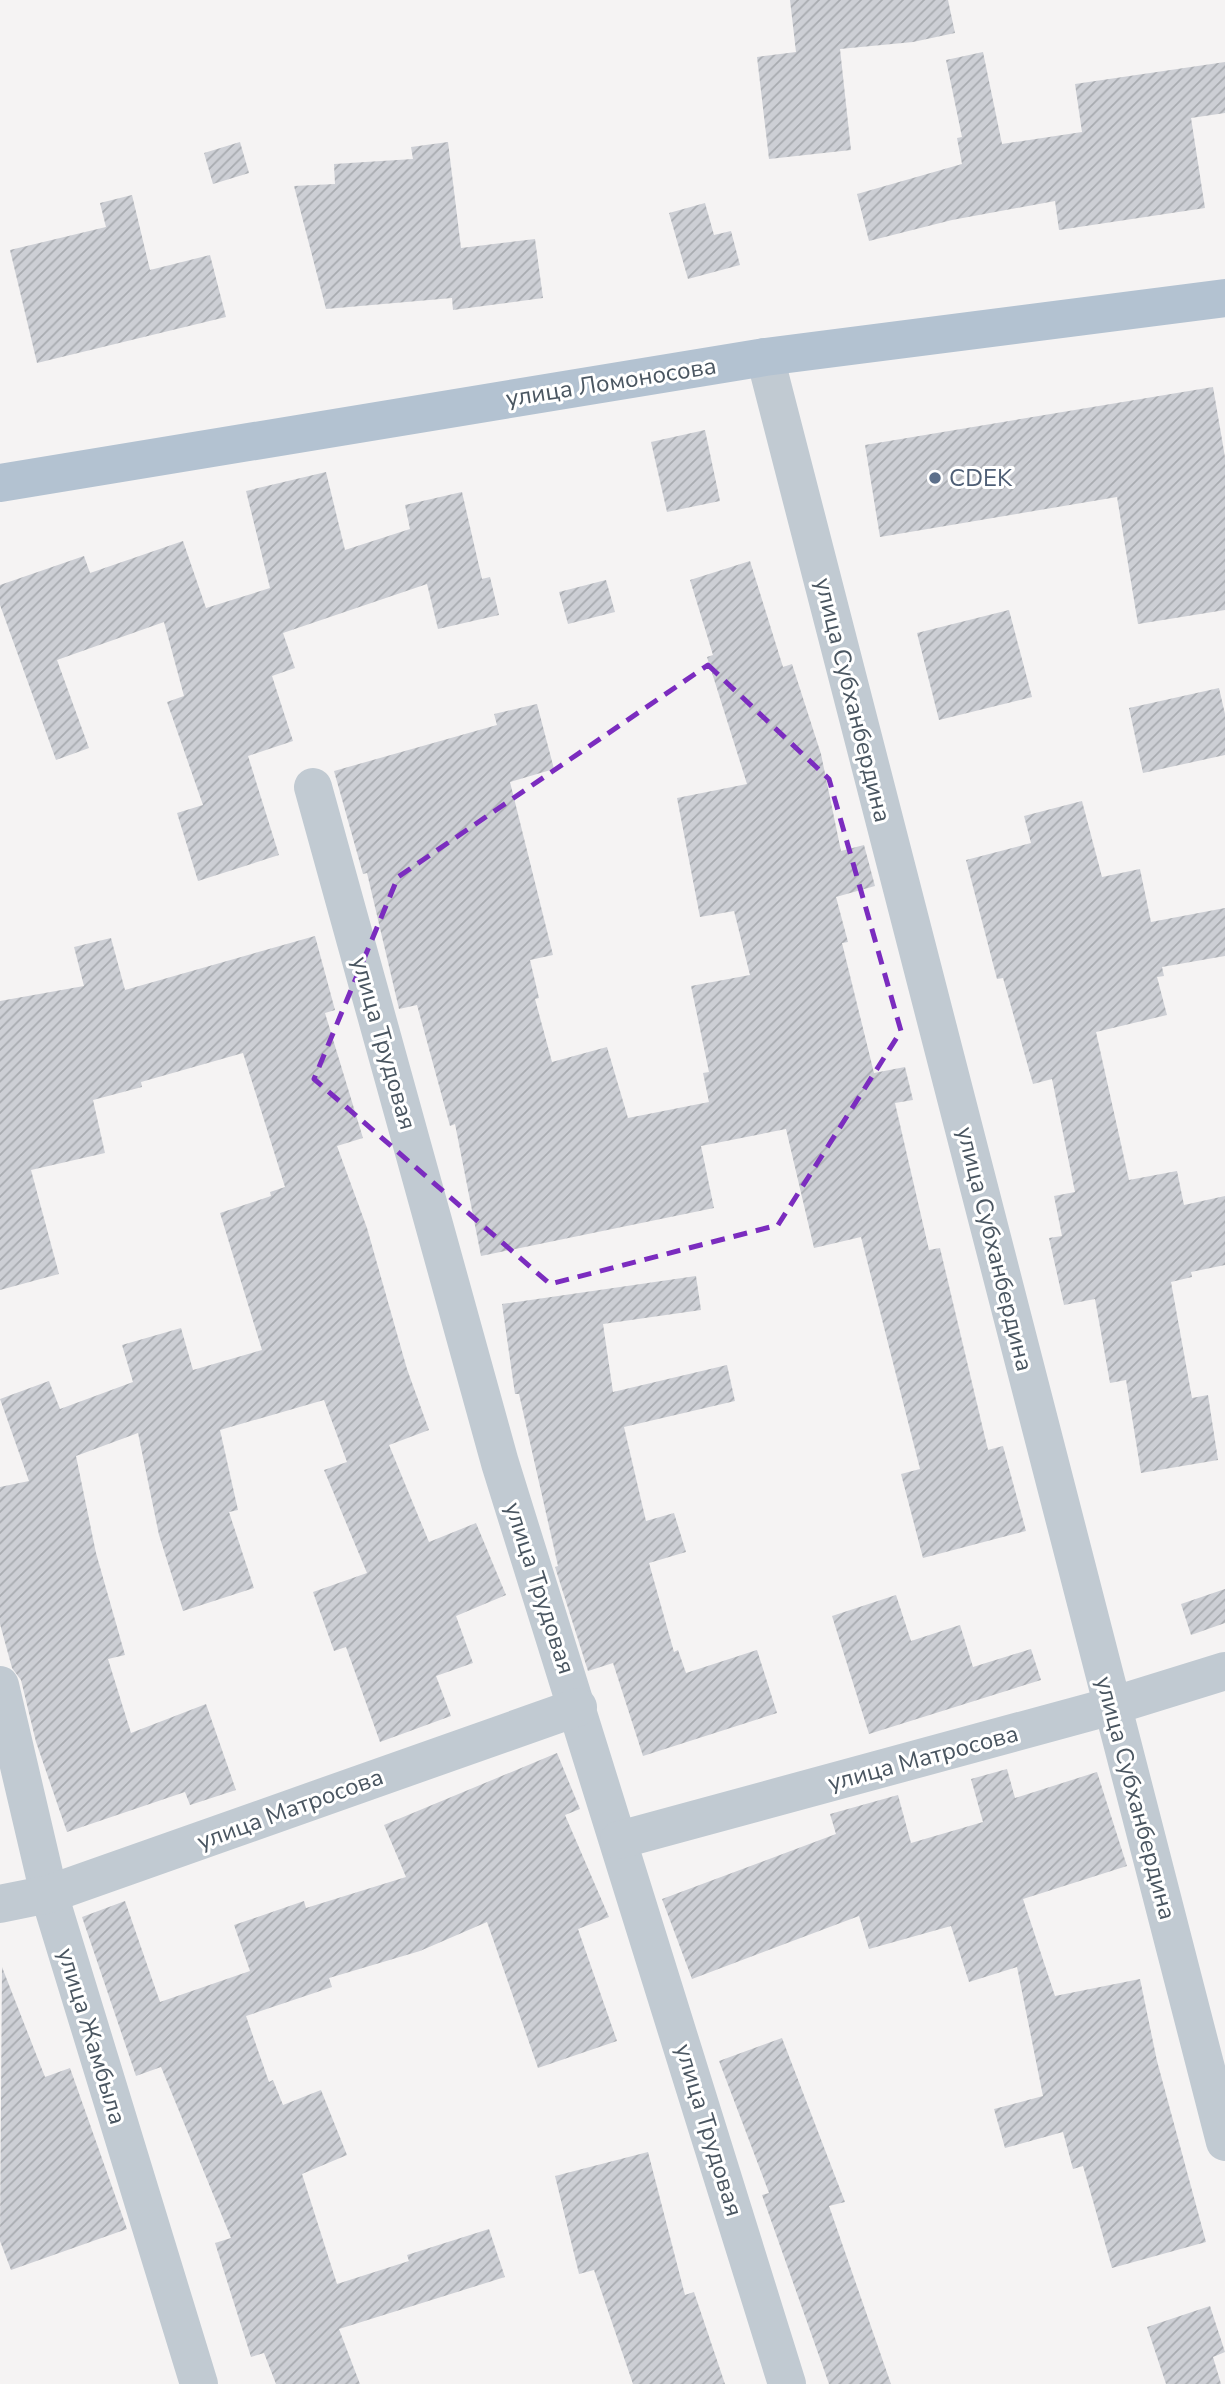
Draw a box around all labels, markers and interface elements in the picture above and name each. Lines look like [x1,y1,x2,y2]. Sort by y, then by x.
street label: улица Ломоносова [504,350,718,414]
place label: CDEK [949,462,1013,494]
marker: CDEK [927,470,943,486]
street label: улица Субханбердина [807,575,899,825]
street label: улица Трудовая [344,953,424,1133]
street label: улица Субханбердина [949,1124,1041,1374]
street label: улица Трудовая [497,1498,583,1678]
street label: улица Субханбердина [1088,1673,1184,1923]
street label: улица Матросова [824,1717,1022,1799]
street label: улица Матросова [192,1760,388,1858]
street label: улица Жамбыла [50,1944,134,2128]
street label: улица Трудовая [668,2040,750,2220]

